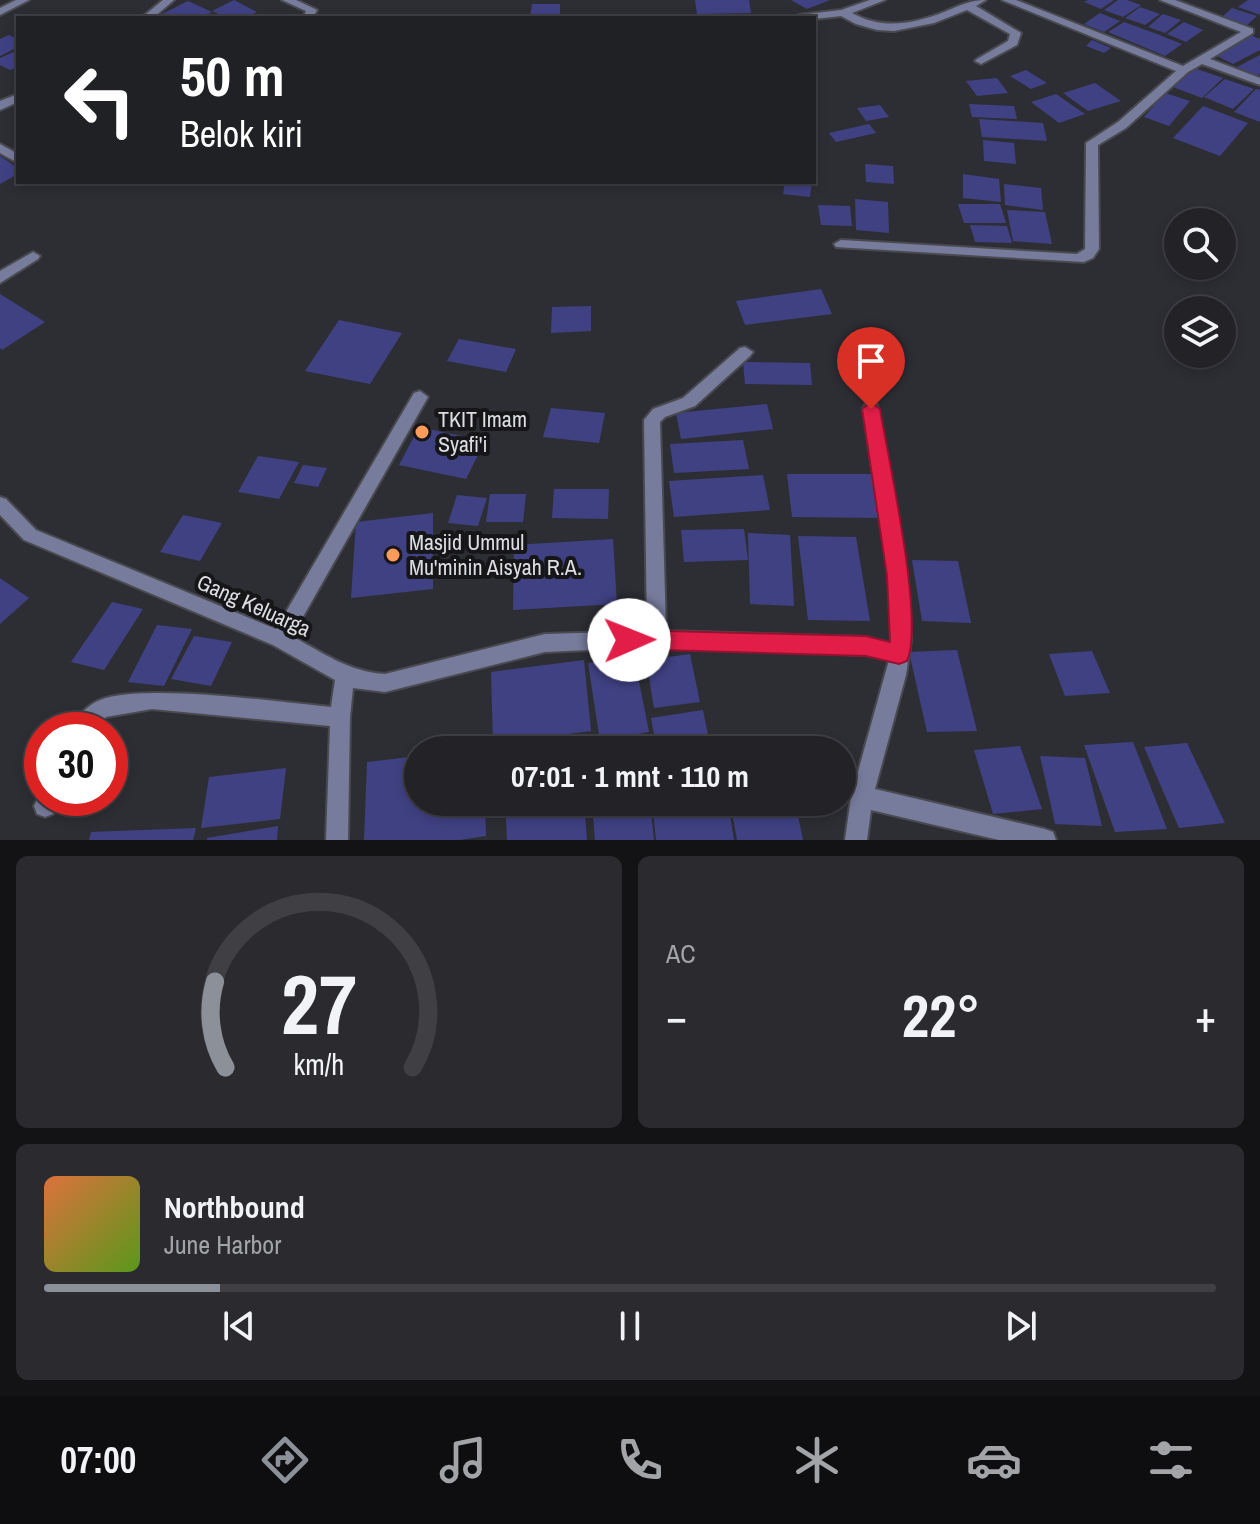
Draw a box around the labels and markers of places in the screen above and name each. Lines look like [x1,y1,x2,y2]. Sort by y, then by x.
pin [837,327,905,409]
place label: TKIT Imam Syafi'i [438,404,527,459]
marker: TKIT Imam Syafi'i [413,423,431,441]
place label: Masjid Ummul Mu'minin Aisyah R.A. [409,527,582,582]
marker: Masjid Ummul Mu'minin Aisyah R.A. [384,546,402,564]

